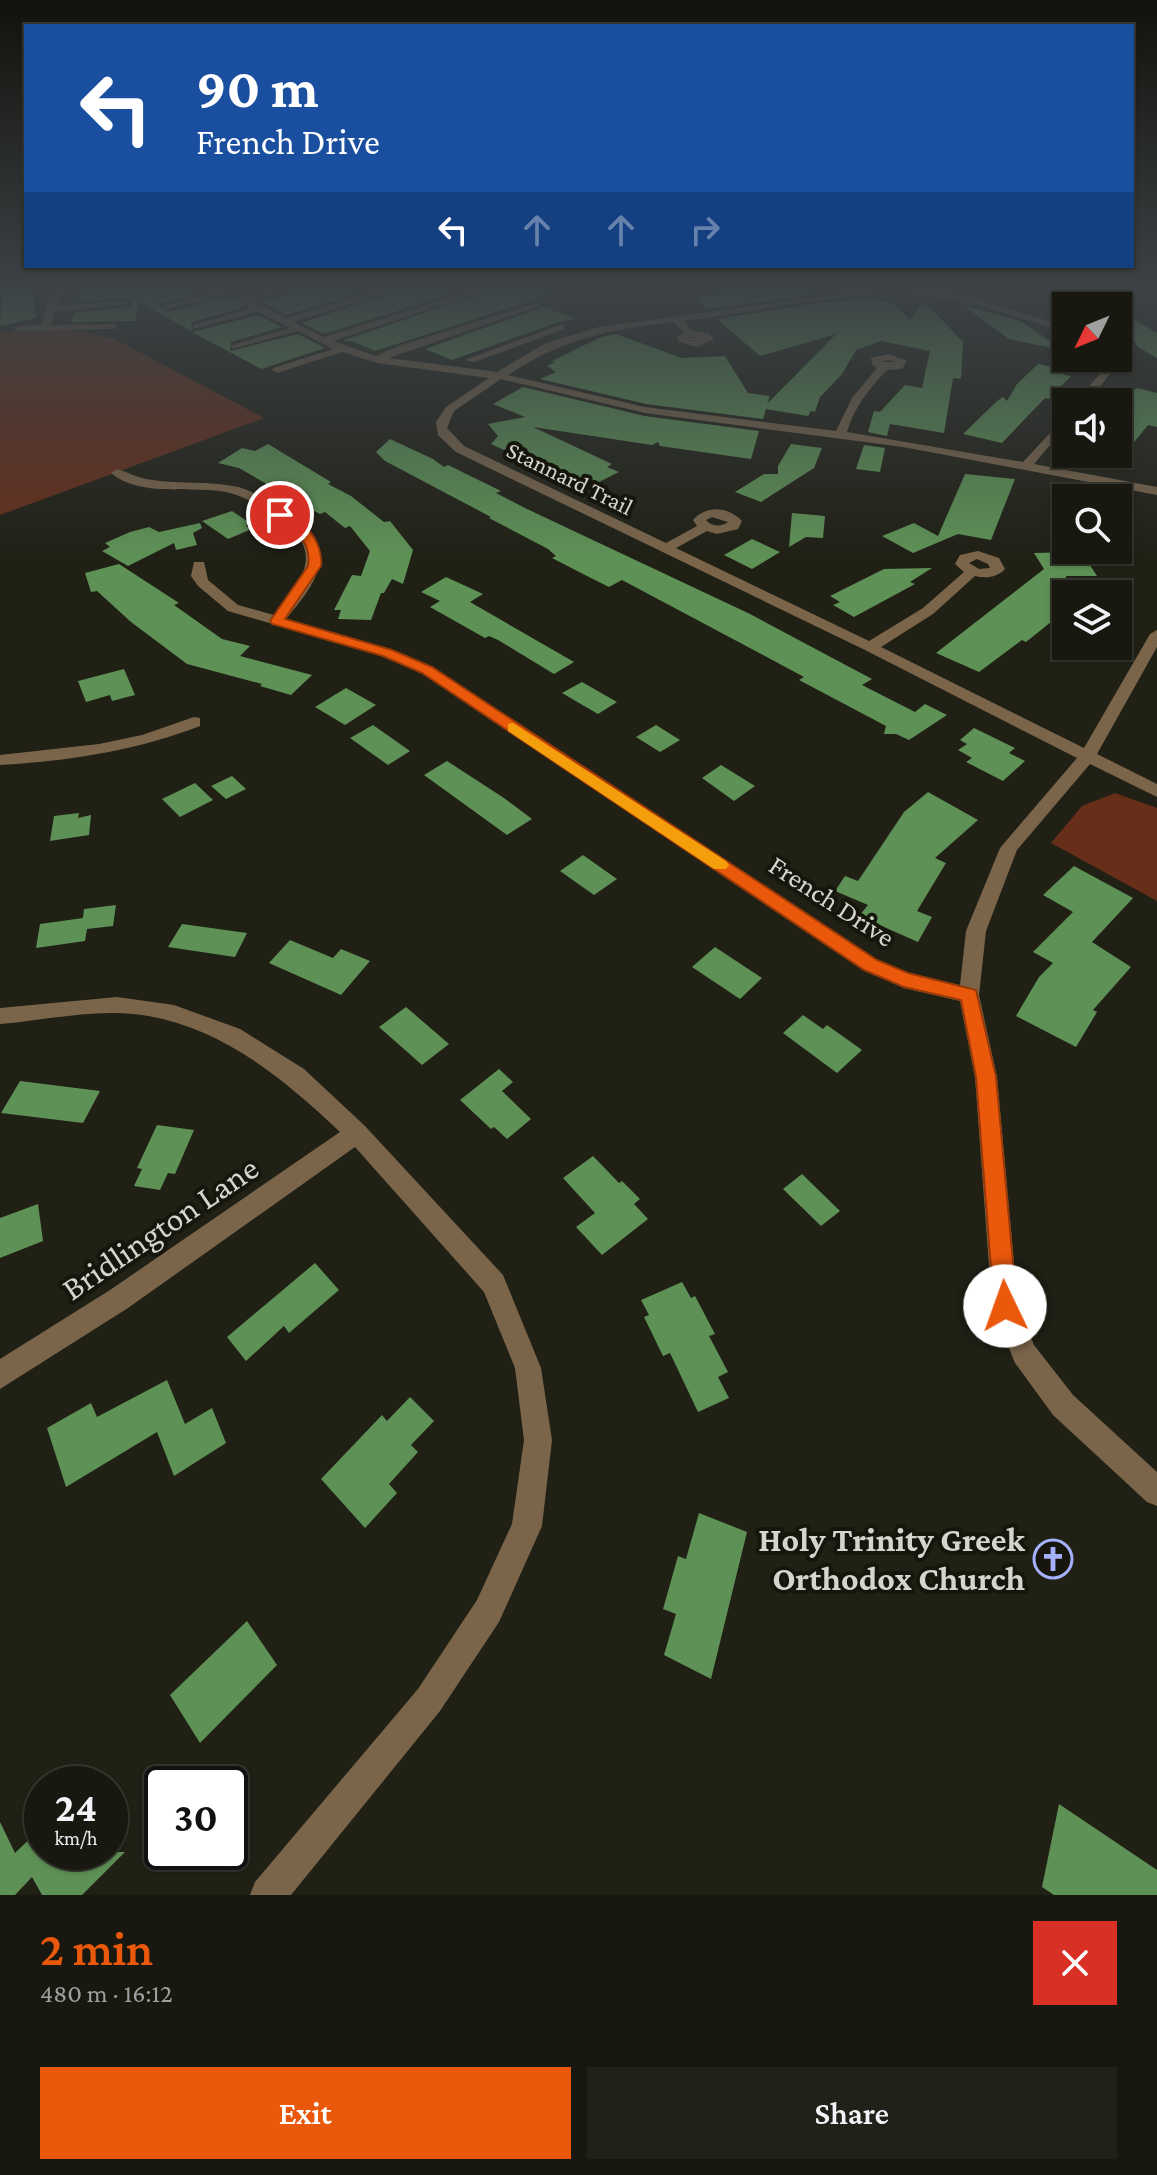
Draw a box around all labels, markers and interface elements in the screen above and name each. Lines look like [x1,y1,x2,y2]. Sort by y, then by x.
icon: left [64,56,168,160]
text: 90 m [196,57,319,119]
text: French Drive [196,122,380,162]
icon: left [431,208,475,252]
icon: ahead [515,208,559,252]
icon: ahead [599,208,643,252]
icon: right [683,208,727,252]
north arrow [1052,292,1132,372]
map controls [1052,292,1132,660]
button: sound [1052,388,1132,468]
street label: Stannard Trail [503,436,637,520]
pin [246,481,314,549]
button: search [1052,484,1132,564]
icon: arrive [258,493,302,537]
button: layers [1052,580,1132,660]
street label: French Drive [764,849,900,953]
street label: Bridlington Lane [55,1149,266,1308]
position arrow [963,1264,1047,1348]
place label: Holy Trinity Greek Orthodox Church [758,1521,1026,1597]
church icon: Holy Trinity Greek Orthodox Church [1032,1538,1074,1580]
speed limit sign: 30 [144,1766,248,1870]
text: 24 [55,1785,97,1830]
text: km/h [54,1827,98,1849]
button: close [1033,1921,1117,2005]
text: 2 min [40,1922,153,1975]
text: 480 m · 16:12 [40,1979,173,2008]
button: Exit [40,2067,571,2159]
button: Share [587,2067,1117,2159]

